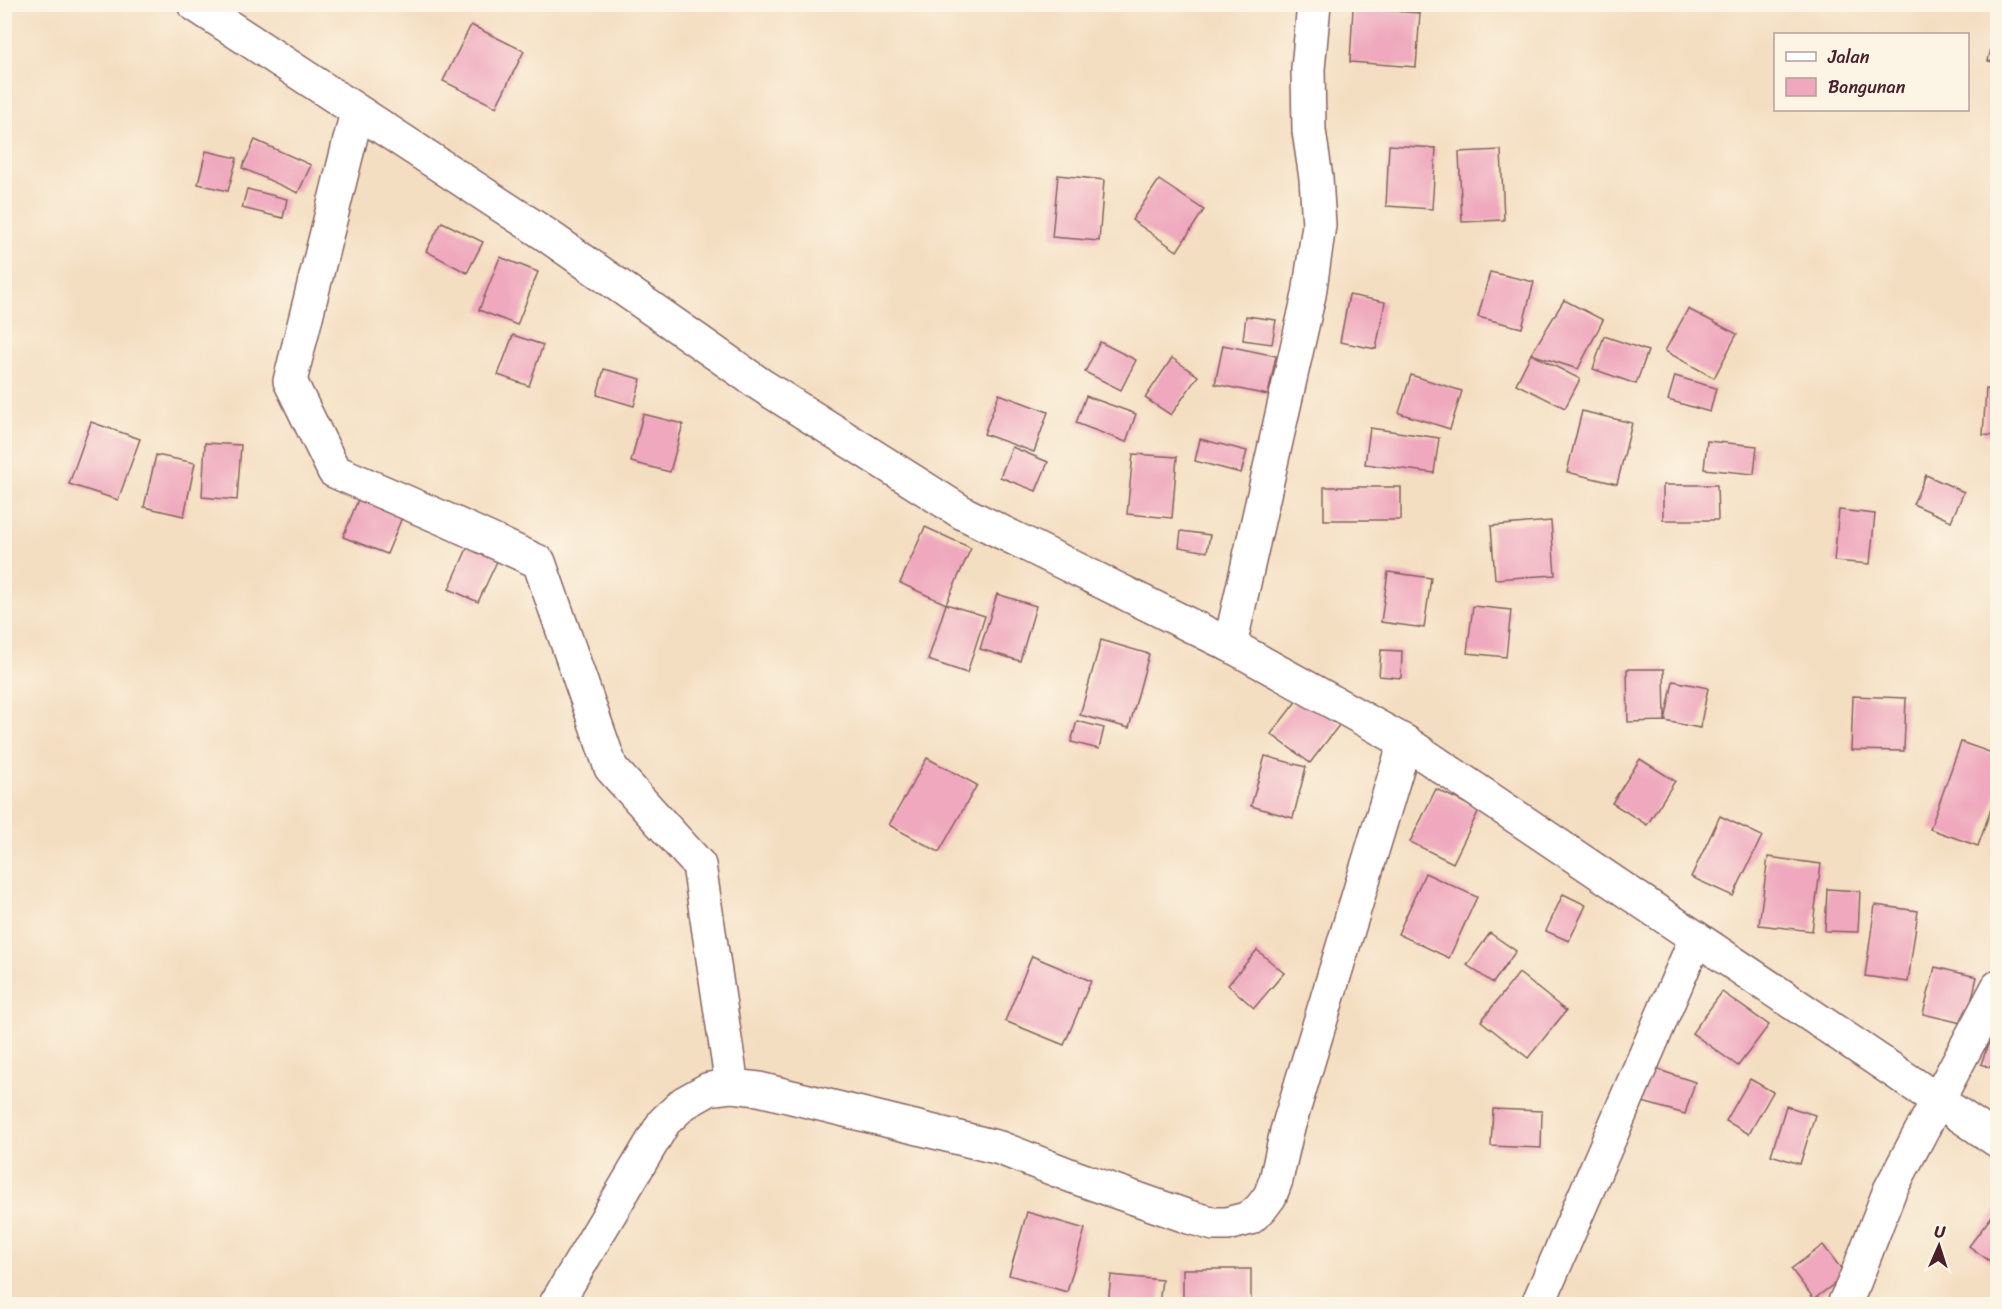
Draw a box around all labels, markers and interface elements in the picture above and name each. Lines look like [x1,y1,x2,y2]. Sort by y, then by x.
legend [1774,33,1969,111]
text: Jalan [1827,41,1870,73]
text: Bangunan [1828,71,1906,103]
north arrow [1909,1216,1969,1276]
text: U [1934,1217,1947,1246]

